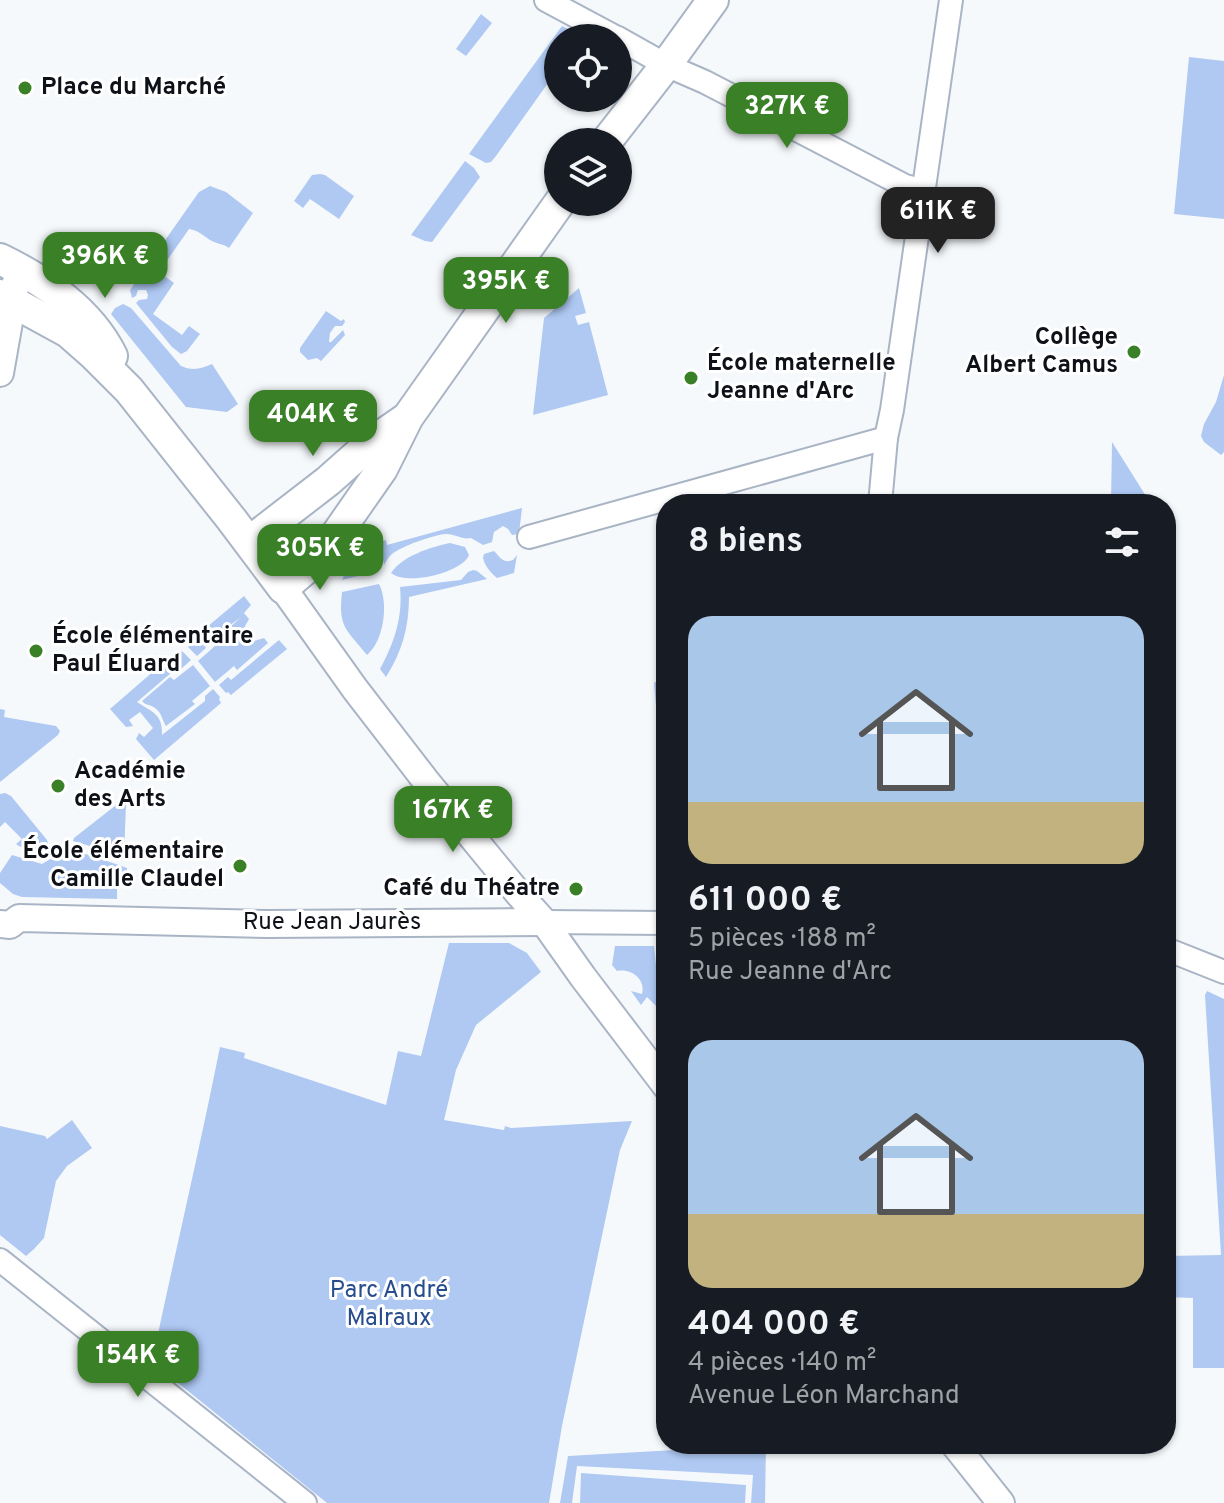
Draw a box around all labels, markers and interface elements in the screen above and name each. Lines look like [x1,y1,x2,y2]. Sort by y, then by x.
map controls [544,24,632,216]
button: locate [544,24,632,112]
place label: Place du Marché [41,73,226,103]
marker: Place du Marché [16,79,34,97]
pin: 327K € [722,82,852,150]
text: 327K € [744,91,830,124]
button: layers [544,128,632,216]
pin: 611K € [873,187,1003,255]
text: 611K € [899,196,977,229]
pin: 396K € [40,232,170,300]
text: 396K € [61,241,149,274]
pin: 395K € [441,257,571,325]
text: 395K € [462,266,550,299]
place label: Collège Albert Camus [965,323,1118,381]
marker: Collège Albert Camus [1125,343,1143,361]
place label: École maternelle Jeanne d'Arc [707,347,896,407]
marker: École maternelle Jeanne d'Arc [682,369,700,387]
pin: 404K € [248,390,378,458]
text: 404K € [267,399,359,432]
icon: filters [1100,520,1144,564]
text: 8 biens [688,521,803,564]
pin: 305K € [255,524,385,592]
text: 305K € [275,533,365,566]
place label: École élémentaire Paul Éluard [52,620,253,680]
marker: École élémentaire Paul Éluard [27,642,45,660]
icon: home [844,668,988,812]
place label: Académie des Arts [74,757,186,815]
marker: Académie des Arts [49,777,67,795]
pin: 167K € [388,786,518,854]
text: 167K € [412,795,494,828]
place label: École élémentaire Camille Claudel [23,835,224,895]
marker: École élémentaire Camille Claudel [231,857,249,875]
place label: Café du Théatre [383,874,560,904]
marker: Café du Théatre [567,880,585,898]
text: 611 000 € [688,880,842,923]
street label: Rue Jean Jaurès [243,908,421,938]
text: 5 pièces · 188 m² [688,923,876,956]
text: Rue Jeanne d'Arc [688,956,892,989]
icon: home [844,1092,988,1236]
park label: Parc André Malraux [330,1276,448,1334]
text: 404 000 € [688,1304,860,1347]
pin: 154K € [73,1331,203,1399]
text: 154K € [96,1340,180,1373]
text: 4 pièces · 140 m² [688,1347,876,1380]
text: Avenue Léon Marchand [688,1380,960,1413]

